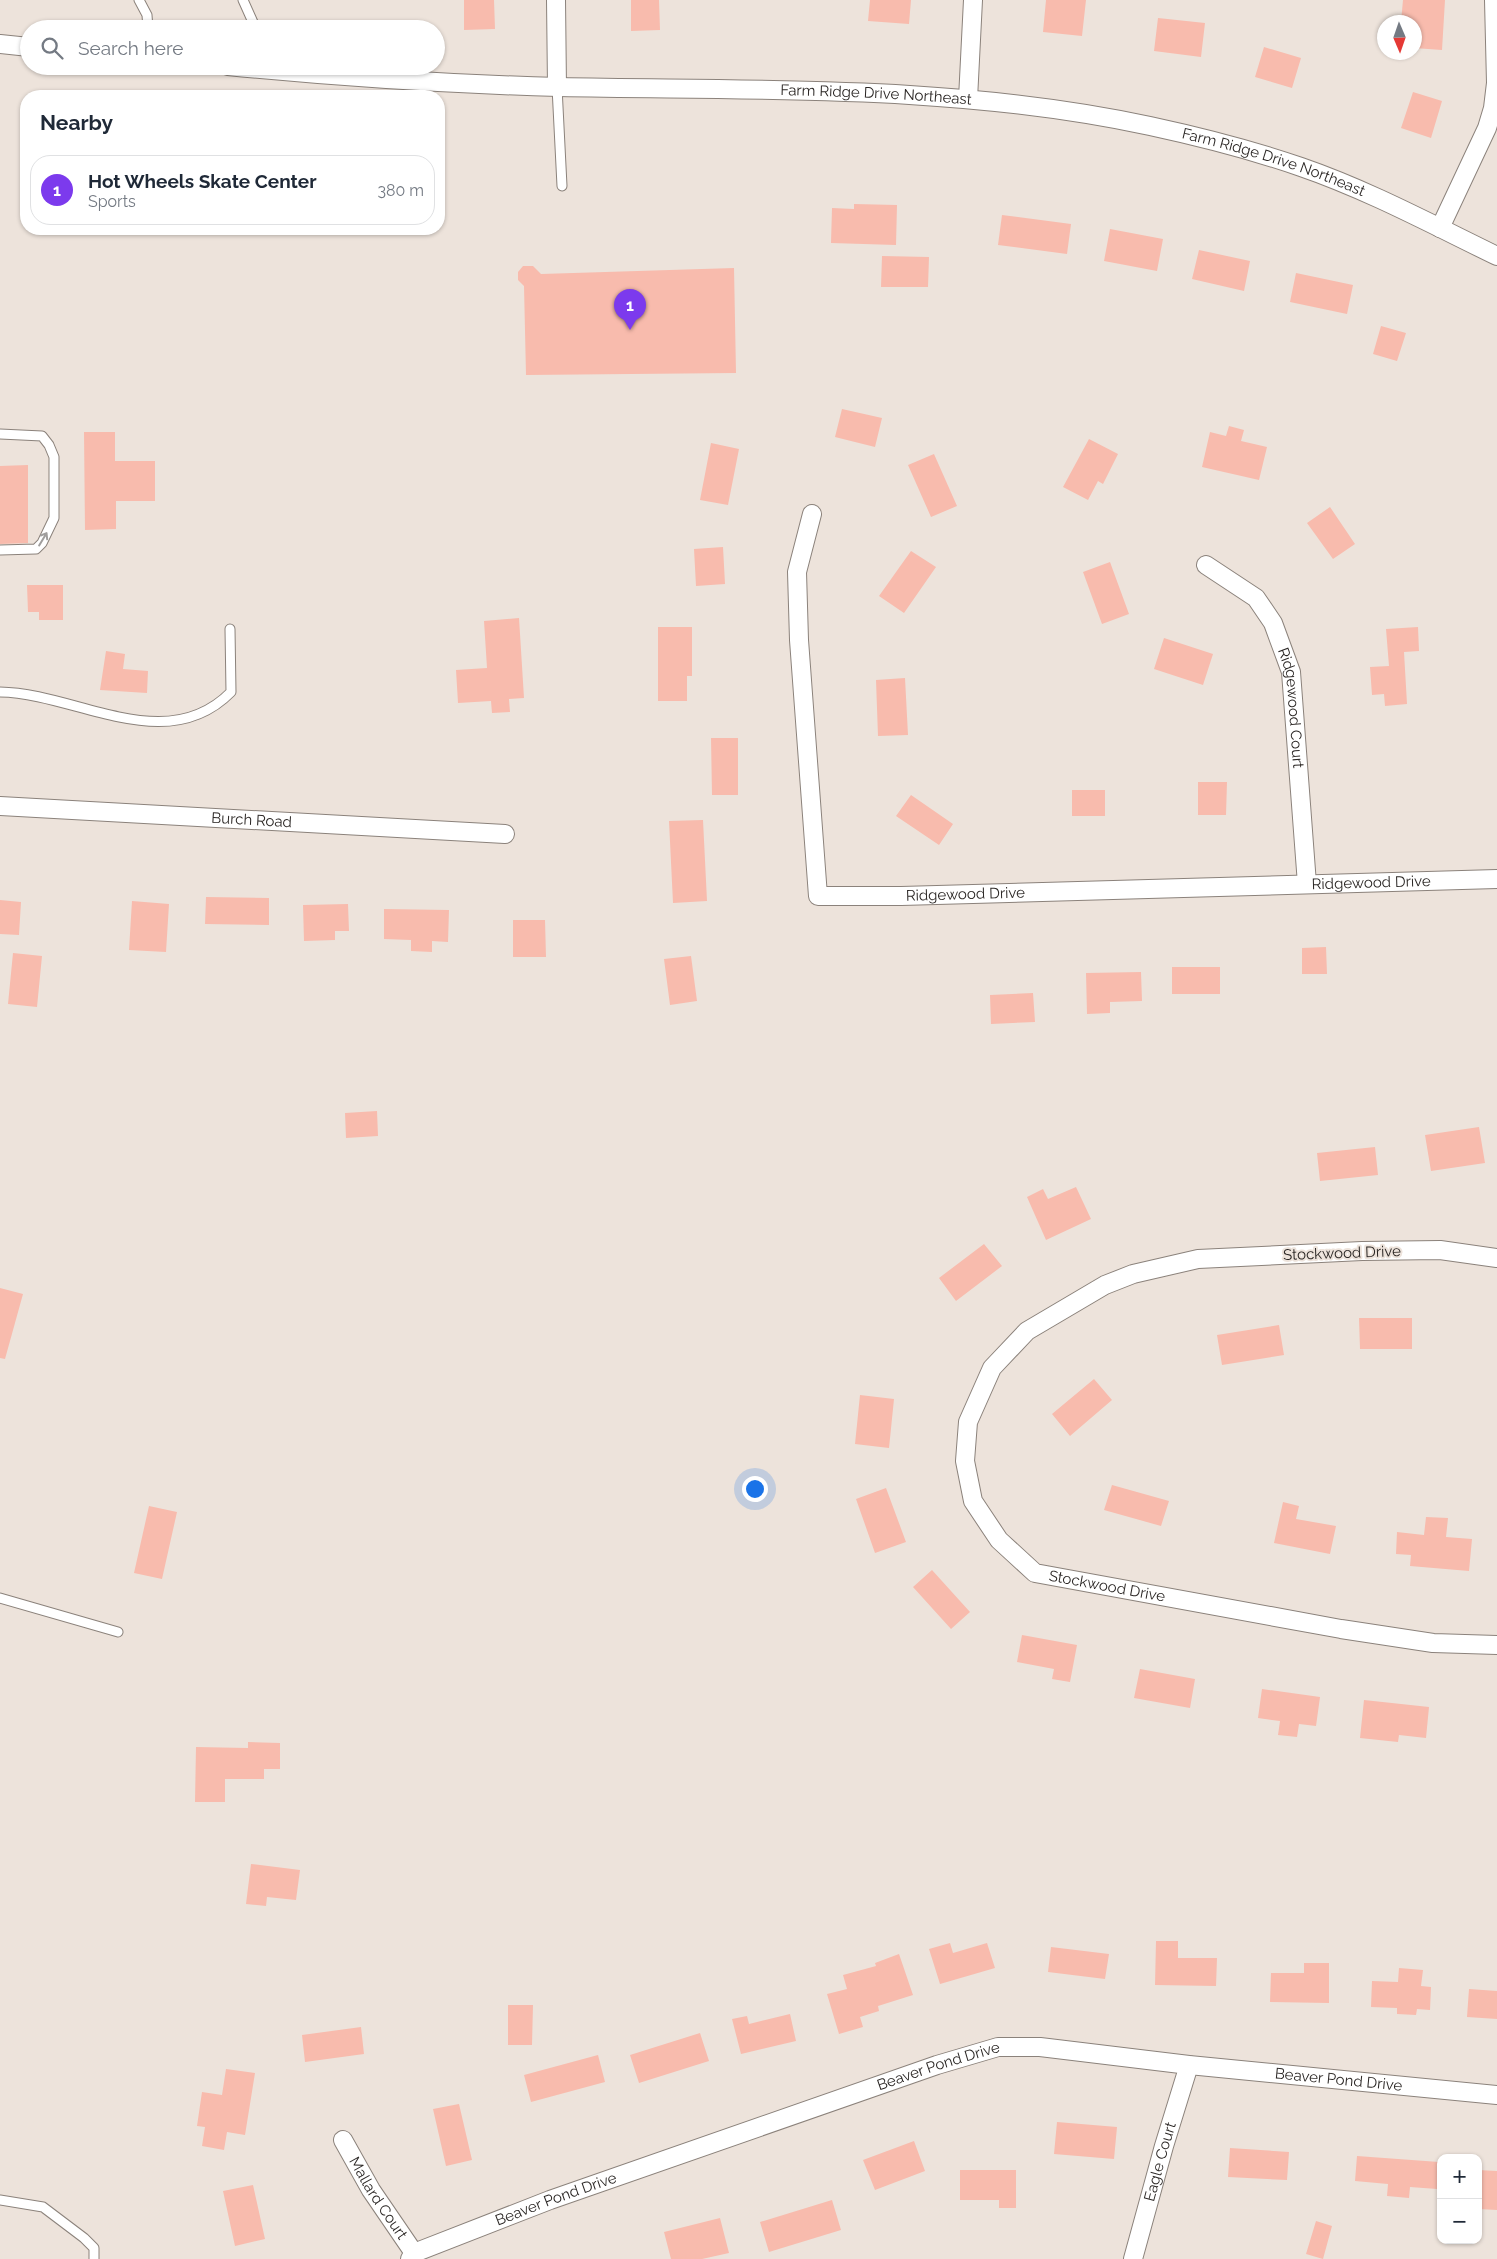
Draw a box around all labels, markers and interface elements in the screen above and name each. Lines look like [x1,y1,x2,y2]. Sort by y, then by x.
north arrow [1377,15,1422,60]
search box [20,20,445,75]
icon: search [38,34,66,62]
text: Search here [78,37,184,59]
street label: Farm Ridge Drive Northeast [780,81,973,109]
text: Nearby [40,110,113,135]
street label: Farm Ridge Drive Northeast [1180,124,1368,200]
text: Hot Wheels Skate Center [88,170,317,192]
text: 1 [53,181,61,200]
text: 380 m [377,181,424,200]
text: Sports [88,192,136,211]
pin: 1 [614,289,646,330]
one-way arrow [39,532,49,546]
street label: Ridgewood Court [1274,645,1307,769]
street label: Burch Road [211,809,292,831]
street label: Ridgewood Drive [1311,872,1431,893]
street label: Ridgewood Drive [906,883,1025,905]
street label: Stockwood Drive [1283,1242,1401,1264]
your location [742,1476,768,1502]
street label: Stockwood Drive [1047,1567,1167,1606]
street label: Beaver Pond Drive [875,2038,1002,2094]
street label: Beaver Pond Drive [1274,2064,1403,2095]
street label: Eagle Court [1140,2120,1180,2203]
street label: Mallard Court [345,2154,411,2243]
map controls [1437,2154,1482,2244]
button: + [1437,2154,1482,2199]
street label: Beaver Pond Drive [493,2168,619,2229]
button: − [1437,2199,1482,2244]

